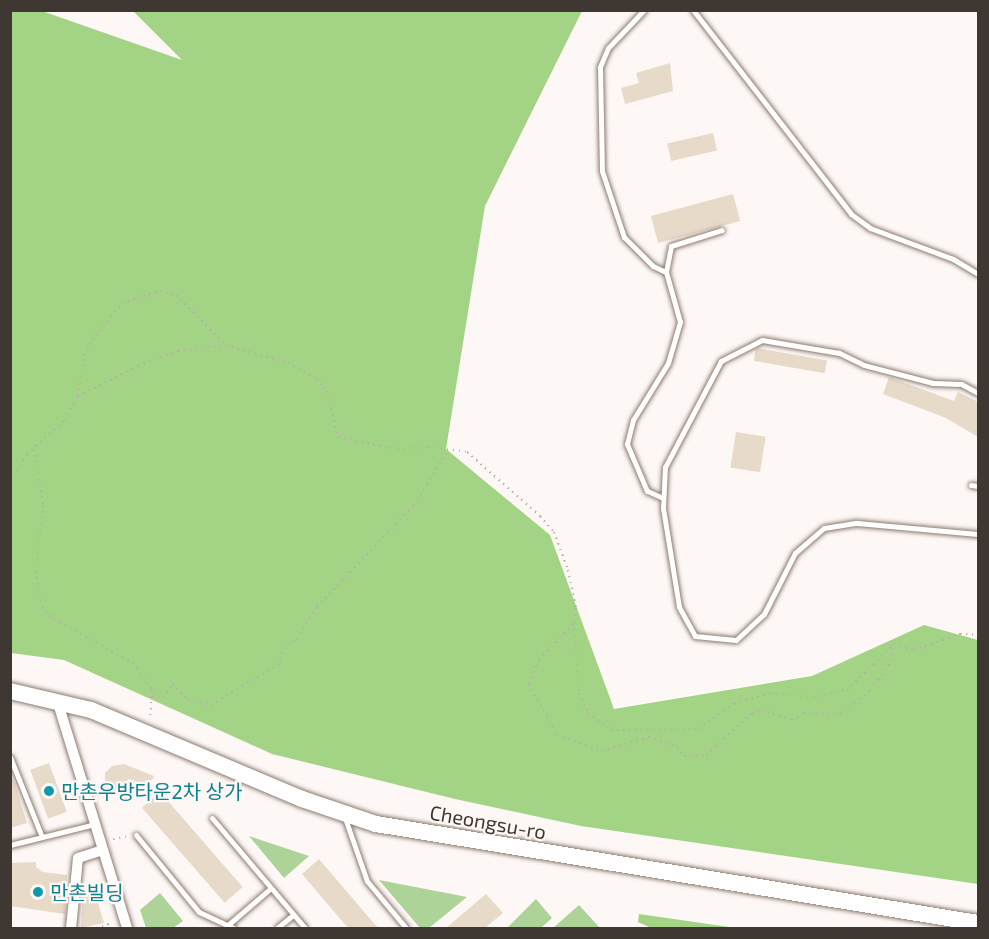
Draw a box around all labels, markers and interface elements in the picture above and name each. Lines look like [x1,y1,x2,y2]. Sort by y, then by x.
place label: 만촌우방타운2차 상가 [61,779,242,803]
marker: 만촌우방타운2차 상가 [42,784,56,798]
street label: Cheongsu-ro [428,800,548,844]
place label: 만촌빌딩 [50,880,124,904]
marker: 만촌빌딩 [31,885,45,899]

